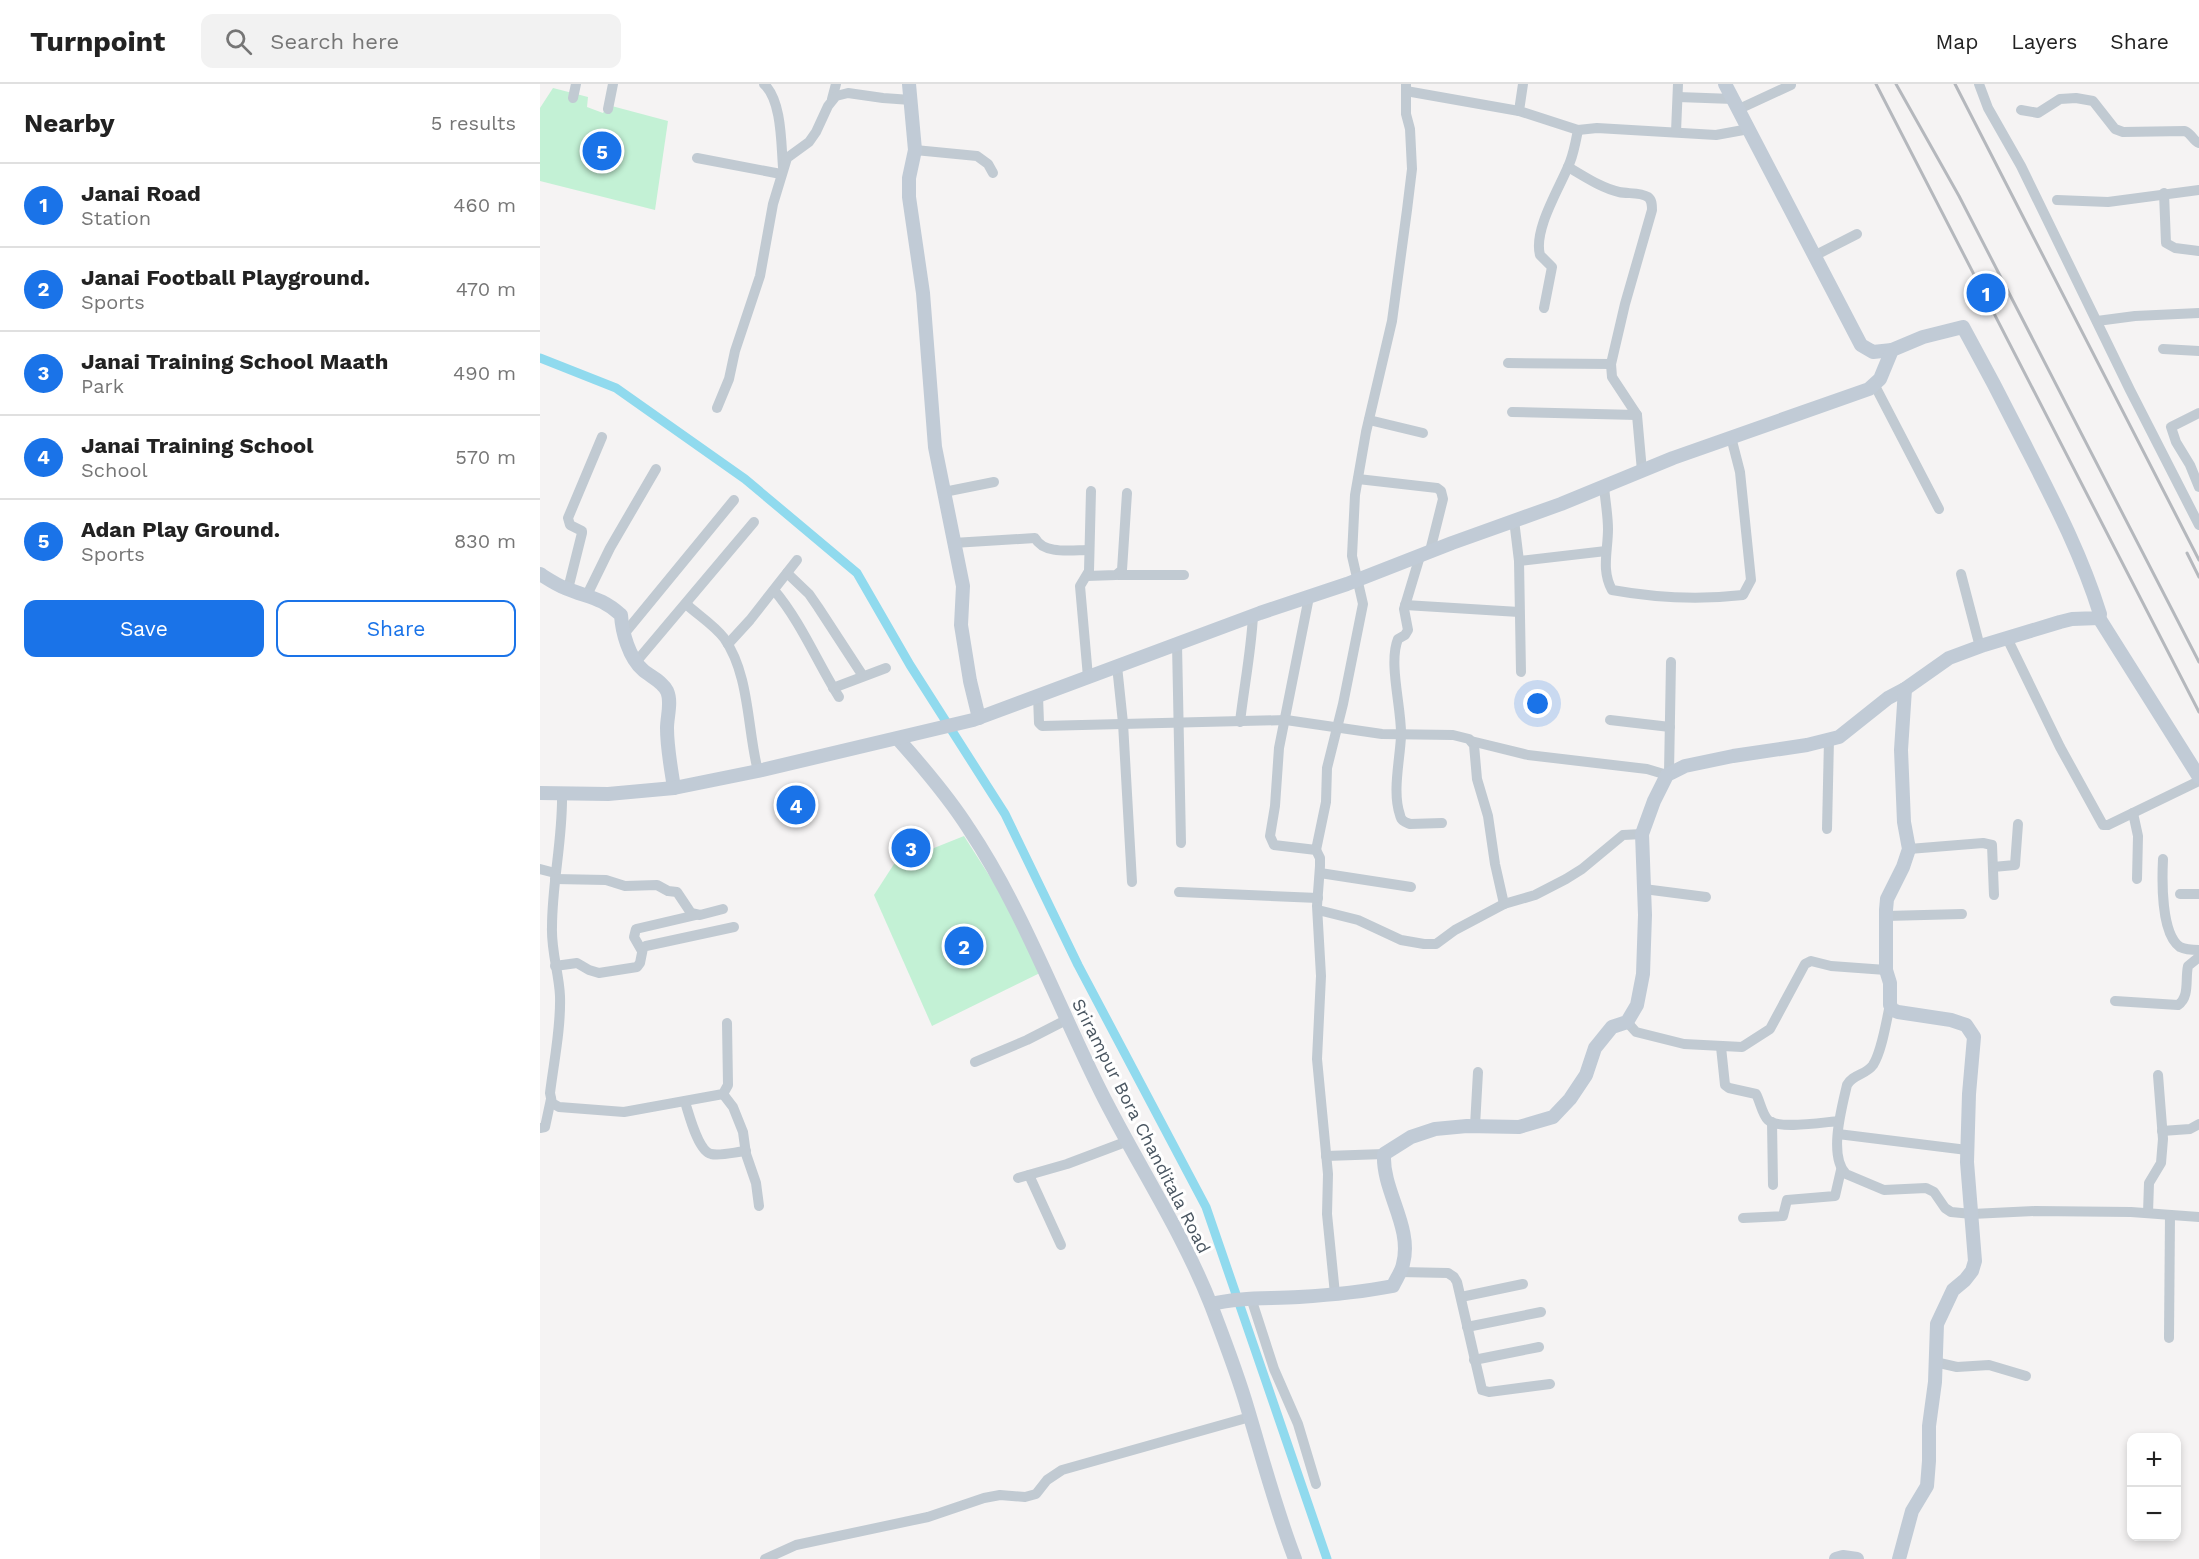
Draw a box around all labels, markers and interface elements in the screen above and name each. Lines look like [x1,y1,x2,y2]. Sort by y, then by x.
search box [201,14,621,68]
text: Turnpoint [30,25,165,58]
icon: search [222,25,255,58]
text: Search here [270,29,399,54]
text: Map [1935,29,1978,54]
text: Layers [2011,29,2077,54]
text: Share [2110,29,2169,54]
text: Nearby [24,108,115,138]
text: 5 results [431,111,516,135]
pin: 5 [582,128,622,174]
text: Janai Road [81,181,201,206]
text: 1 [39,193,48,217]
text: 460 m [453,193,516,217]
text: Station [81,206,151,230]
text: Janai Football Playground. [81,265,370,290]
pin: 1 [1966,270,2006,316]
text: 2 [38,277,49,301]
text: 470 m [456,277,516,301]
text: Sports [81,290,145,314]
text: Janai Training School Maath [81,349,388,374]
text: 3 [38,361,49,385]
text: 490 m [453,361,516,385]
text: Park [81,374,124,398]
text: Janai Training School [81,433,313,458]
text: 4 [37,445,50,469]
text: 570 m [455,445,516,469]
text: School [81,458,148,482]
text: Adan Play Ground. [81,517,280,542]
text: 5 [38,529,49,553]
text: 830 m [454,529,516,553]
text: Sports [81,542,145,566]
button: Save [24,600,264,657]
button: Share [276,600,516,657]
your location [1523,689,1552,718]
pin: 4 [776,782,816,828]
pin: 3 [892,826,931,870]
pin: 2 [944,924,984,968]
street label: Srirampur Bora Chanditala Road [1068,995,1215,1257]
map controls [2127,1433,2181,1541]
button: + [2127,1433,2181,1487]
button: − [2127,1487,2181,1541]

